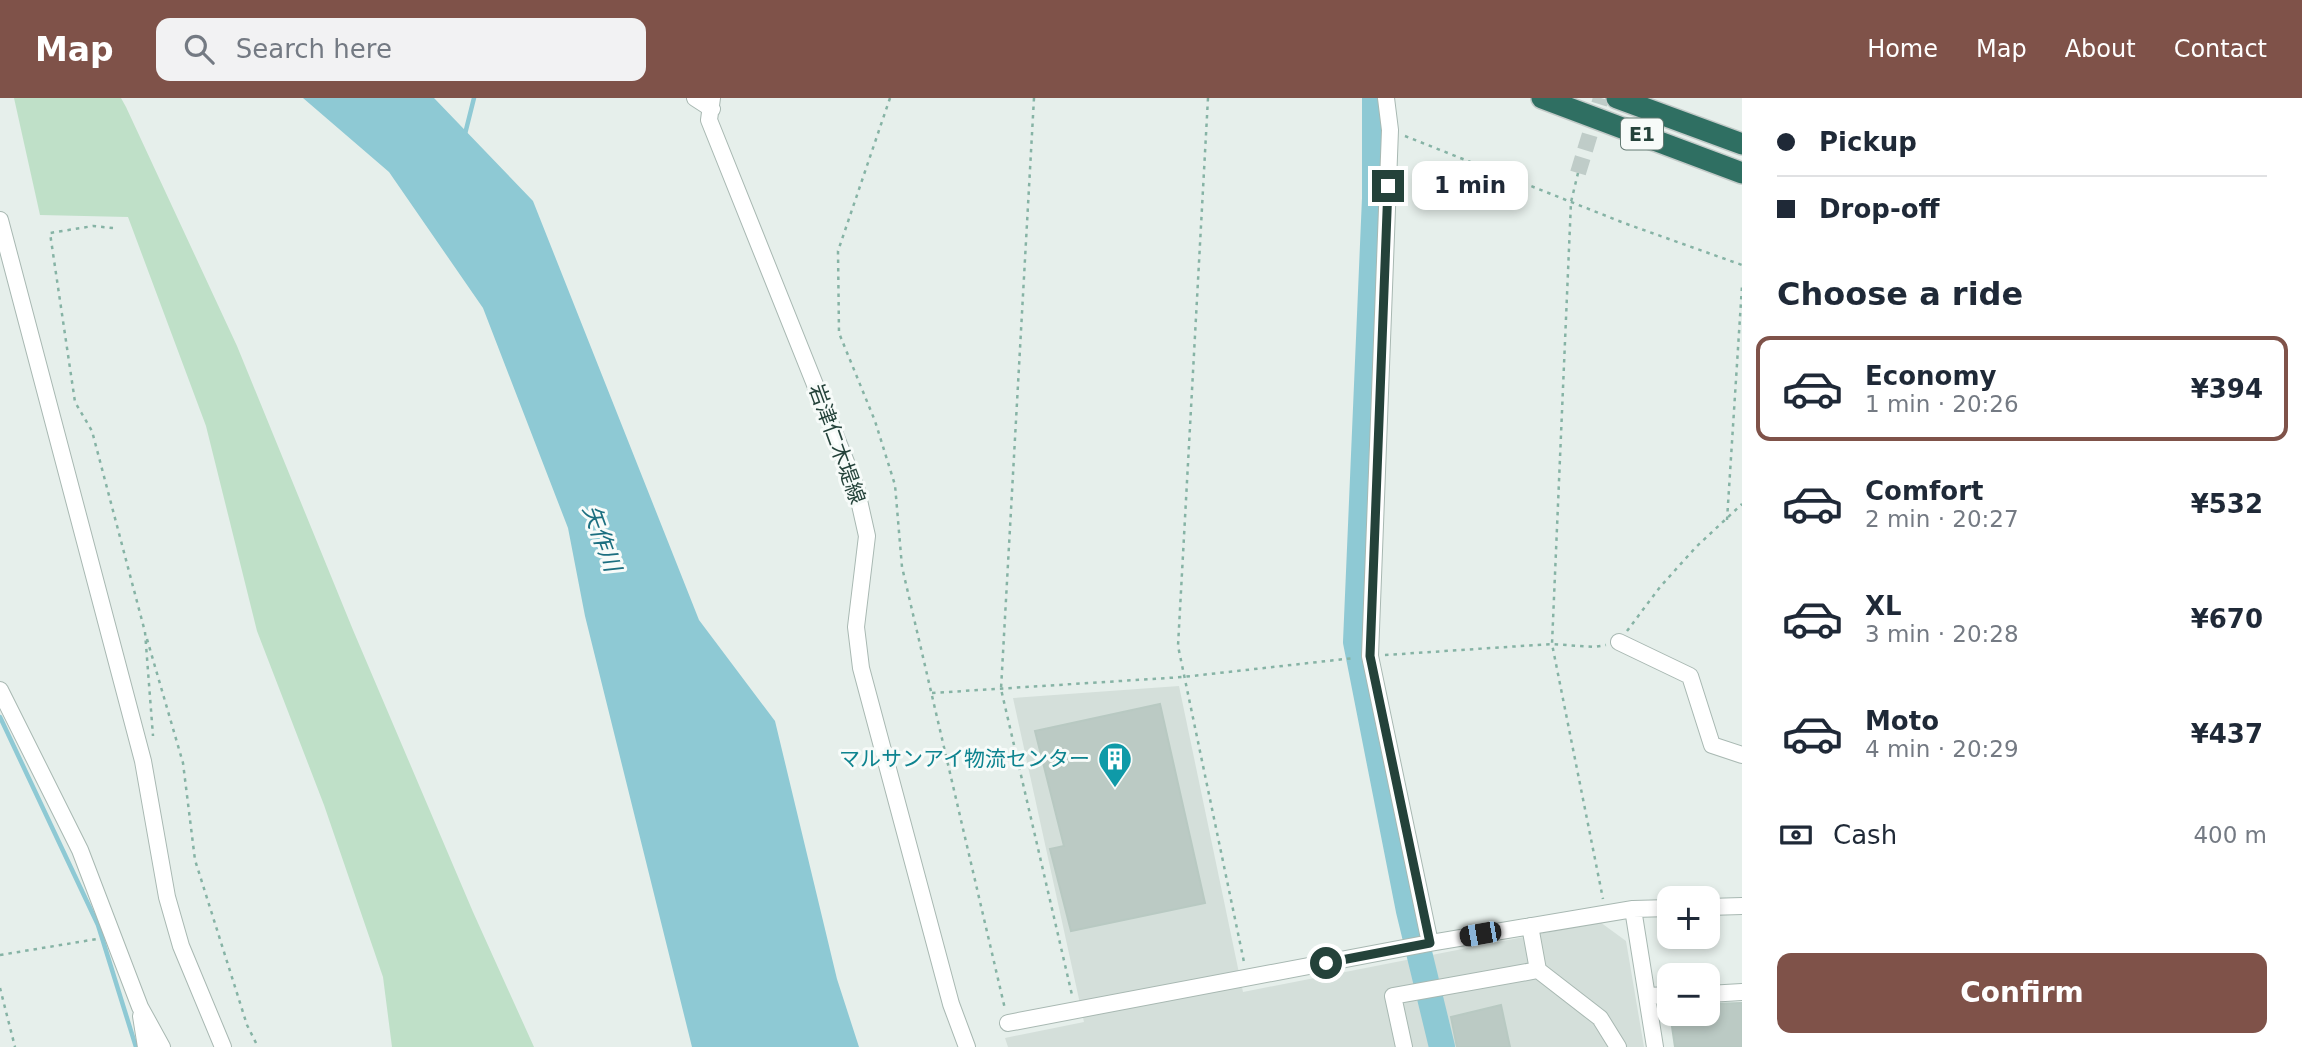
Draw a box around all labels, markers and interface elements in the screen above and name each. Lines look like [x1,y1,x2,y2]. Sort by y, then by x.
search box [156,18,646,81]
text: Map [35,30,114,69]
icon: search [180,30,218,68]
text: Search here [236,34,392,64]
text: Home [1867,35,1938,63]
text: Map [1976,35,2027,63]
text: About [2065,35,2136,63]
text: Contact [2174,35,2267,63]
road number: E1 [1621,118,1663,150]
text: Pickup [1819,127,1917,157]
callout: 1 min [1412,162,1528,210]
route end [1372,170,1404,202]
text: 1 min [1434,172,1506,198]
text: Drop-off [1819,194,1940,224]
text: Choose a ride [1777,275,2023,313]
icon: car [1781,357,1844,420]
text: Economy [1865,361,1996,391]
text: ¥394 [2191,374,2263,404]
street label: 岩津仁木堤線 [804,381,870,507]
text: 1 min · 20:26 [1865,391,2019,417]
icon: car [1781,472,1844,535]
text: Comfort [1865,476,1983,506]
text: ¥532 [2191,489,2263,519]
water label: 矢作川 [578,501,627,578]
text: 2 min · 20:27 [1865,506,2019,532]
icon: car [1781,587,1844,650]
text: XL [1865,591,1902,621]
text: ¥670 [2191,604,2263,634]
text: 3 min · 20:28 [1865,621,2019,647]
icon: car [1781,702,1844,765]
text: Moto [1865,706,1939,736]
text: ¥437 [2191,719,2263,749]
text: 4 min · 20:29 [1865,736,2019,762]
building icon: マルサンアイ物流センター [1096,740,1134,789]
place label: マルサンアイ物流センター [839,747,1090,771]
icon: cash [1777,816,1815,854]
text: Cash [1833,820,1897,850]
text: 400 m [2193,822,2267,848]
map controls [1657,886,1720,1026]
button: + [1657,886,1720,949]
car [1458,920,1503,948]
route start [1310,947,1342,979]
button: Confirm [1777,953,2267,1033]
button: − [1657,963,1720,1026]

